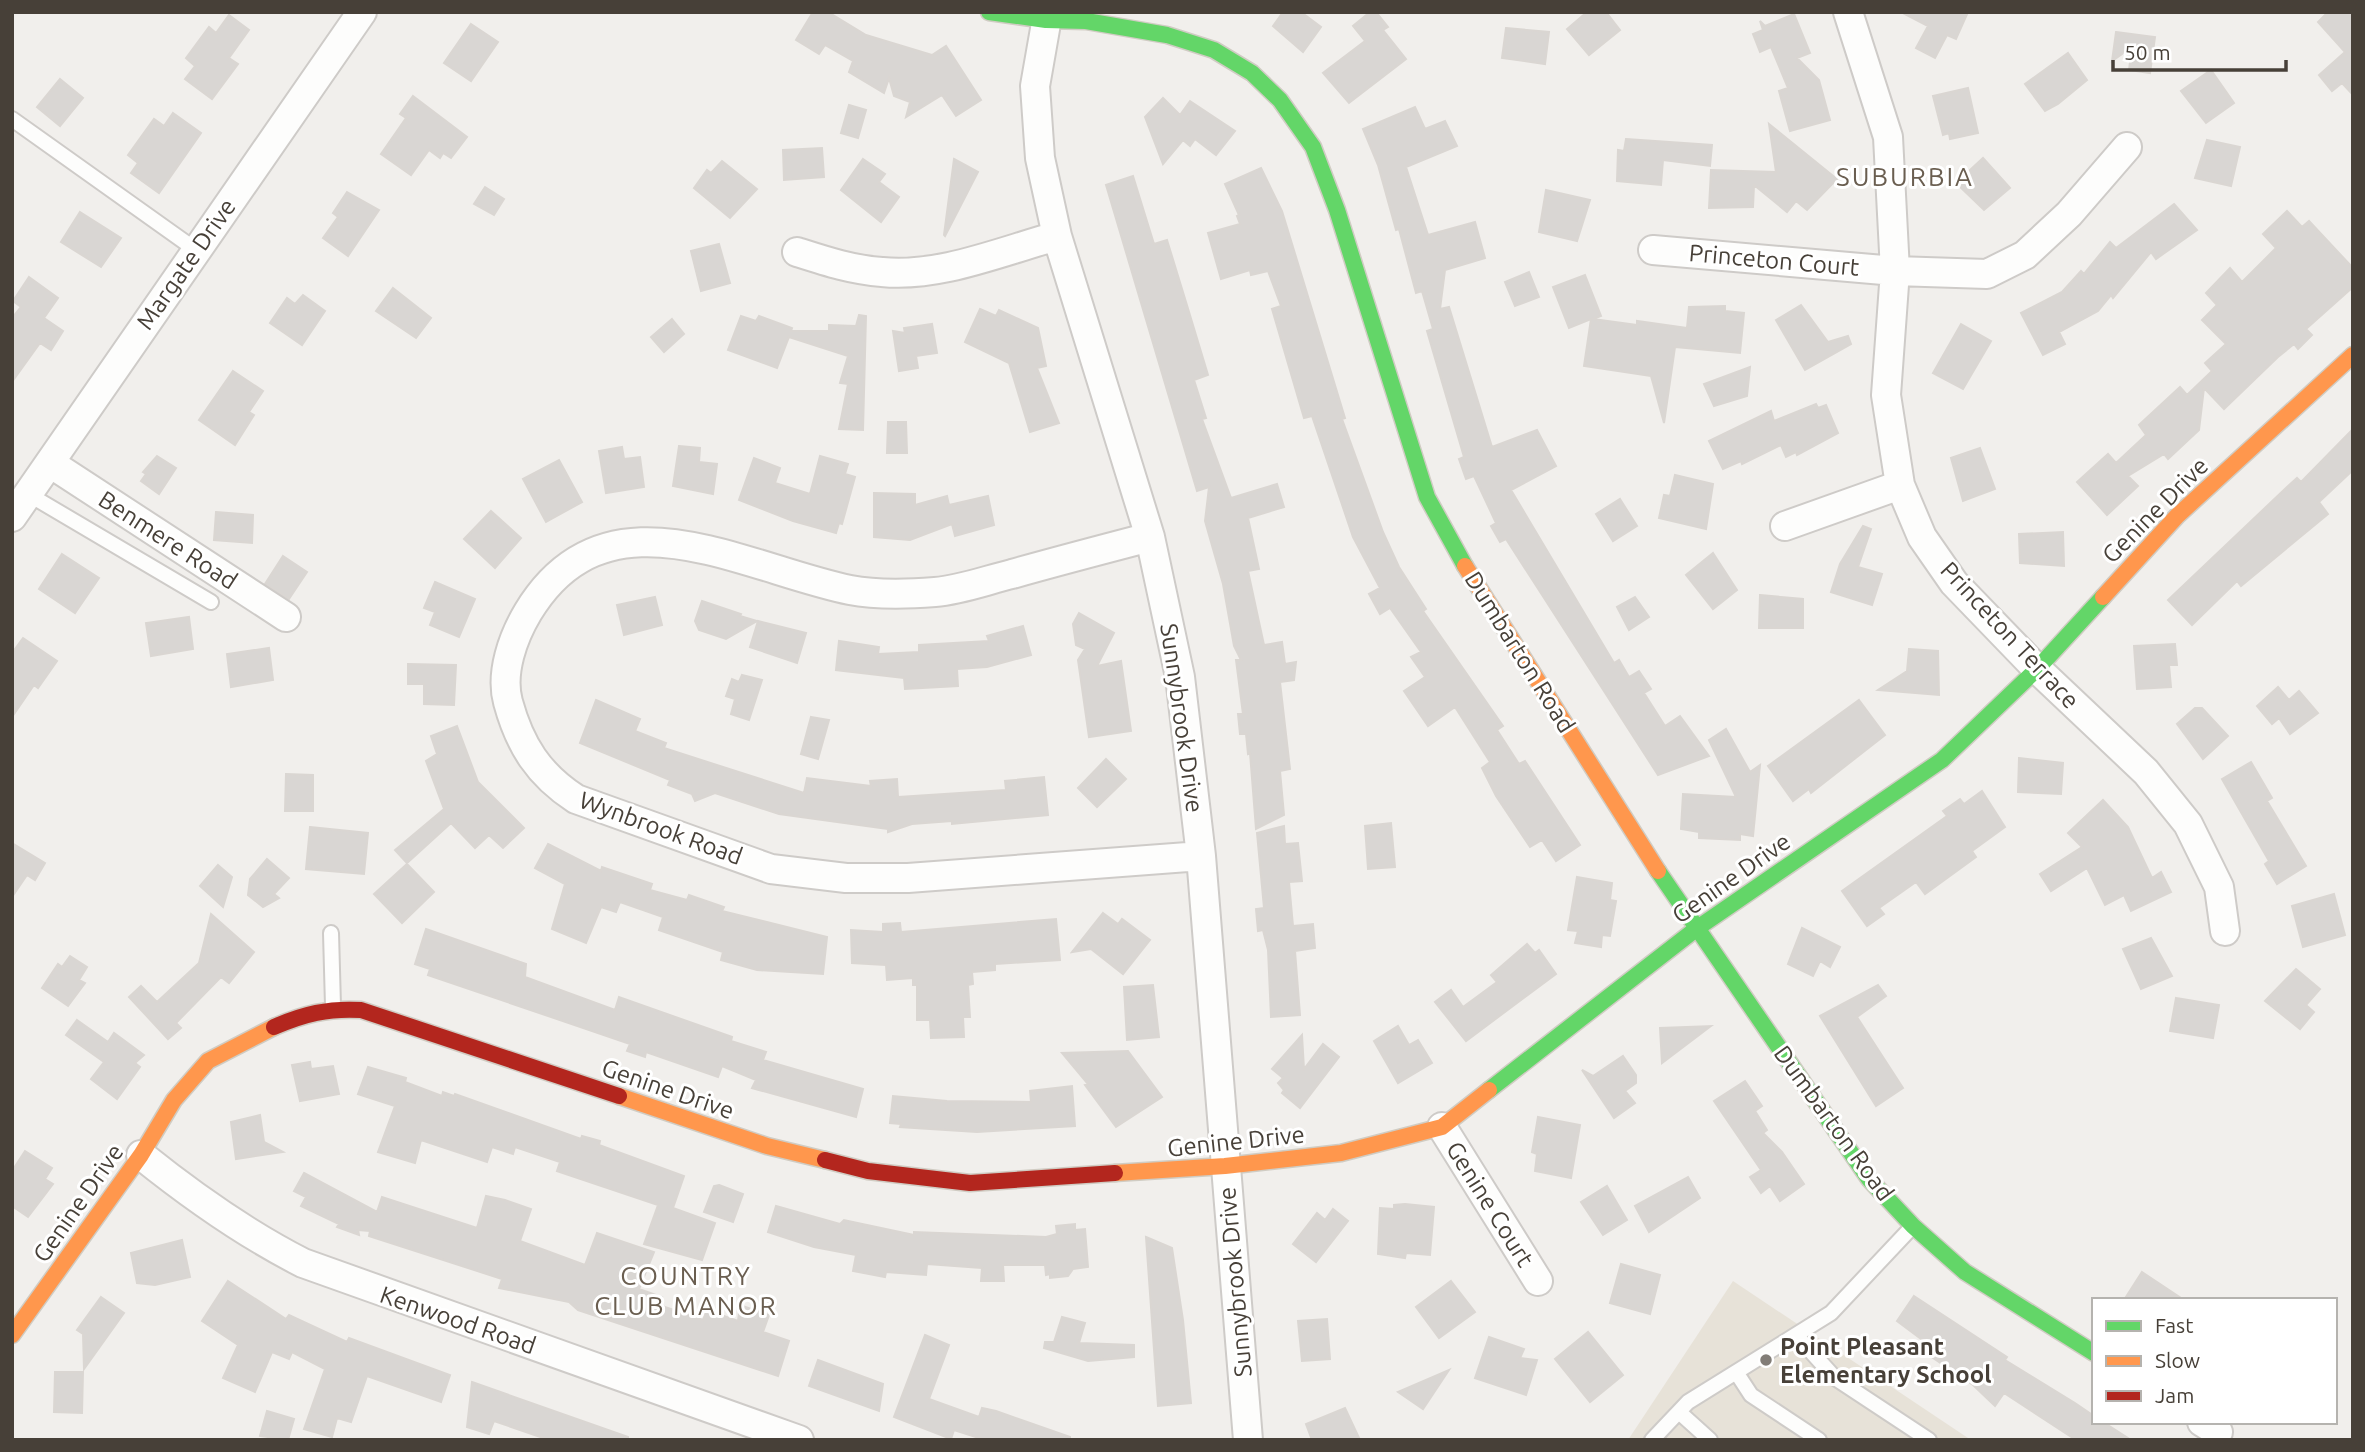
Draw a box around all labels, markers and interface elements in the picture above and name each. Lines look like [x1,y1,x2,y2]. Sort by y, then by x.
scale bar [2113,28,2286,72]
text: 50 m [2124,40,2171,64]
district label: SUBURBIA [1836,162,1974,191]
street label: Margate Drive [131,193,241,335]
street label: Princeton Court [1688,239,1861,281]
street label: Genine Drive [2097,452,2213,568]
street label: Benmere Road [94,485,242,595]
street label: Princeton Terrace [1935,556,2085,714]
street label: Dumbarton Road [1460,566,1580,738]
street label: Sunnybrook Drive [1155,622,1209,814]
street label: Wynbrook Road [576,786,746,870]
street label: Genine Drive [1667,827,1795,929]
street label: Dumbarton Road [1769,1040,1899,1206]
street label: Genine Drive [598,1054,738,1124]
street label: Genine Drive [1166,1120,1306,1162]
street label: Genine Court [1441,1137,1539,1272]
street label: Genine Drive [27,1139,129,1267]
street label: Sunnybrook Drive [1213,1186,1257,1378]
district label: COUNTRY CLUB MANOR [594,1261,778,1320]
street label: Kenwood Road [377,1281,539,1359]
legend [2092,1298,2337,1424]
text: Fast [2155,1313,2193,1337]
place label: Point Pleasant Elementary School [1780,1333,1992,1388]
text: Slow [2155,1348,2200,1372]
marker: Point Pleasant Elementary School [1758,1352,1774,1368]
text: Jam [2155,1383,2194,1407]

